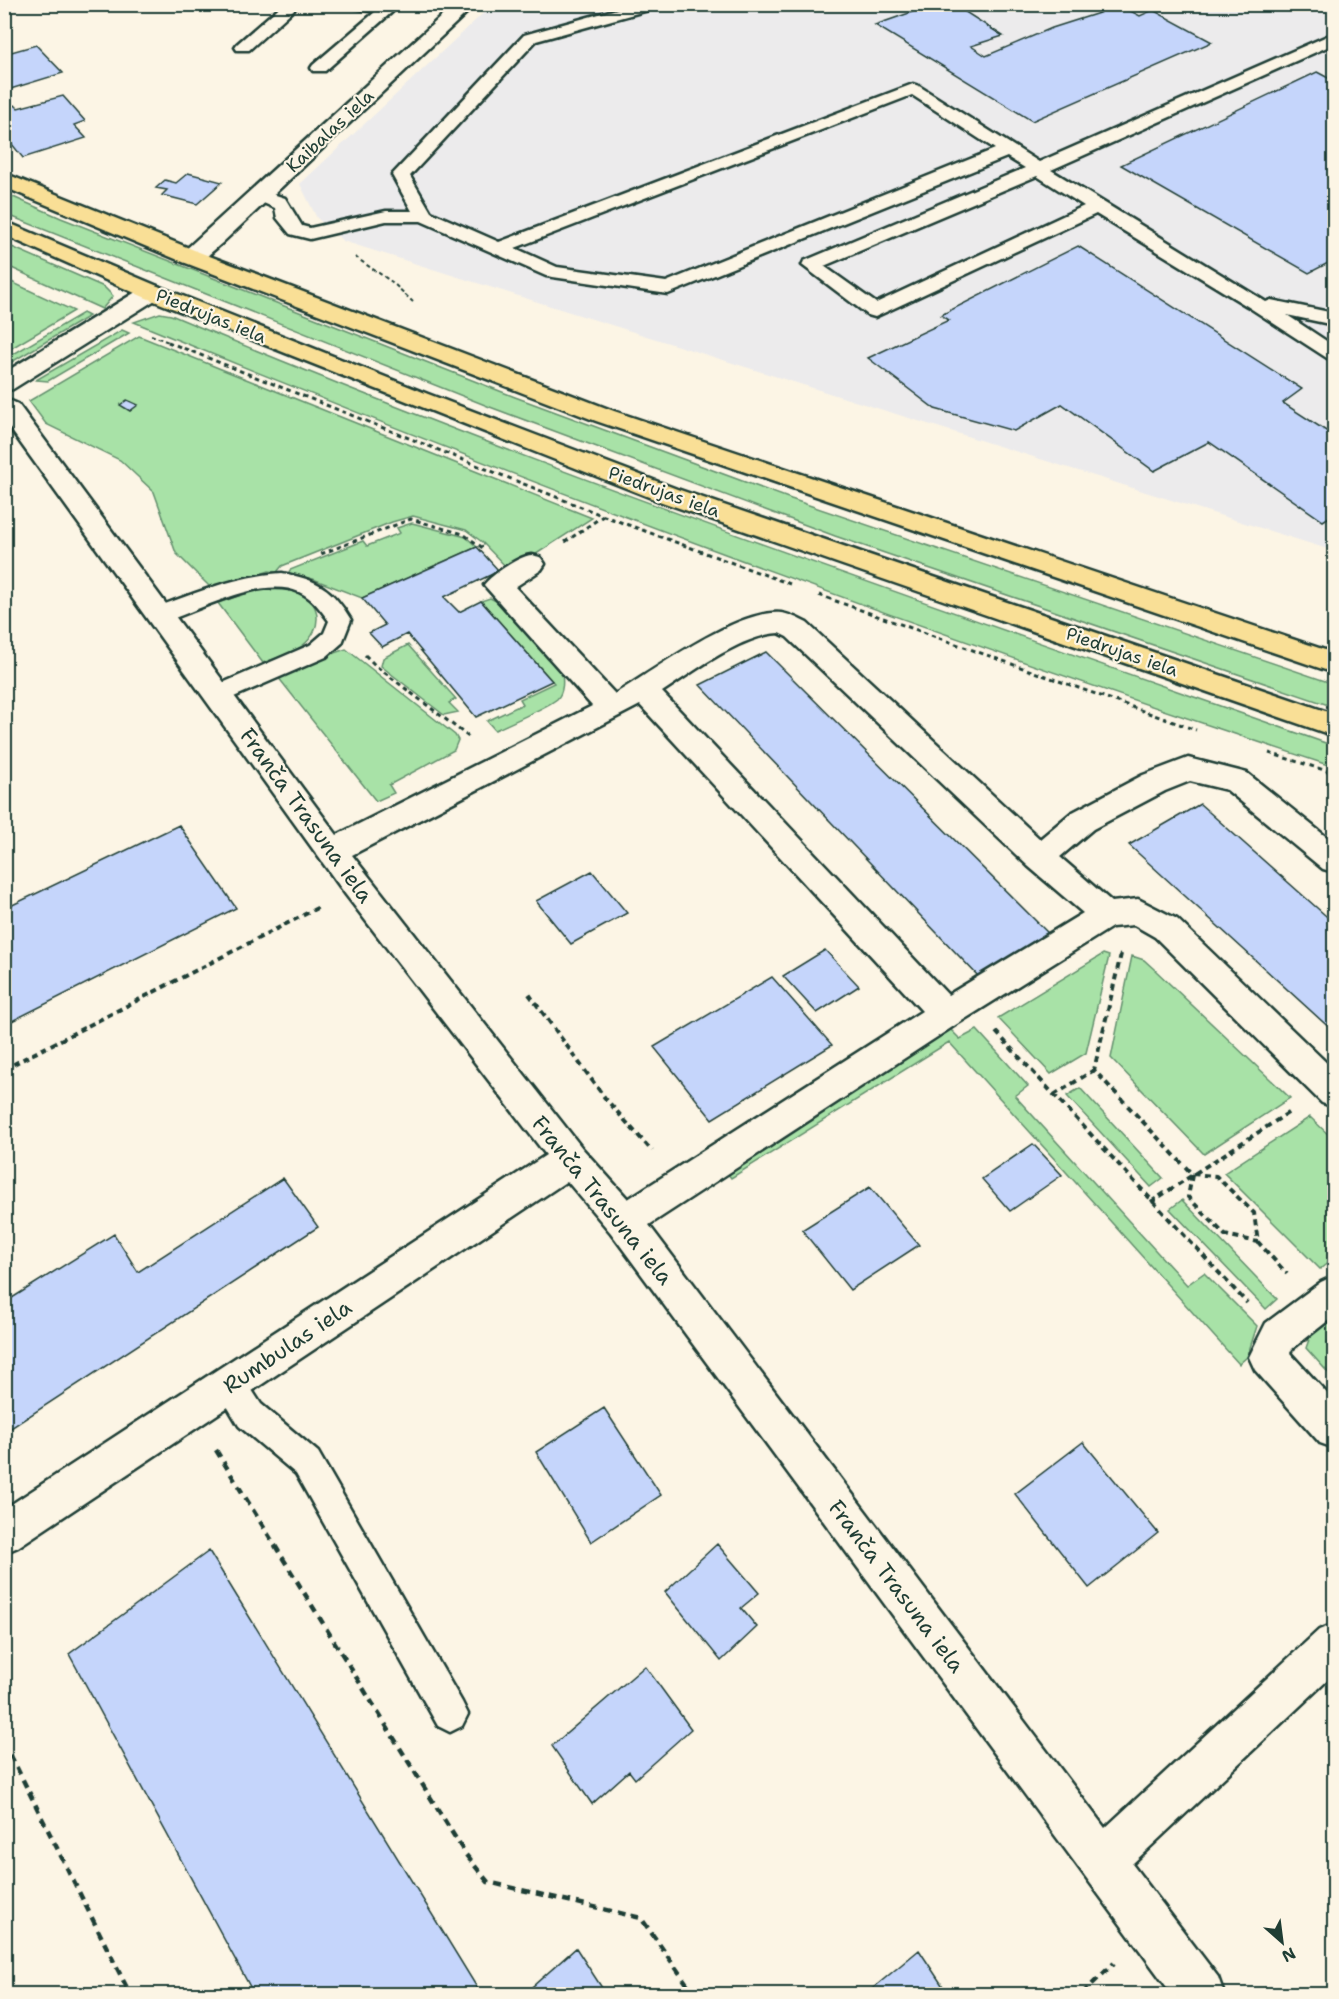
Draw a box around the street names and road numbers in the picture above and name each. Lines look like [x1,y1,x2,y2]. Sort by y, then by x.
street label: Kaibalas iela [281,84,379,178]
street label: Piedrujas iela [152,283,270,349]
street label: Piedrujas iela [605,461,723,523]
street label: Piedrujas iela [1063,622,1181,682]
street label: Franča Trasuna iela [233,722,380,909]
street label: Franča Trasuna iela [525,1110,680,1291]
street label: Rumbulas iela [217,1293,357,1400]
street label: Franča Trasuna iela [822,1494,971,1679]

